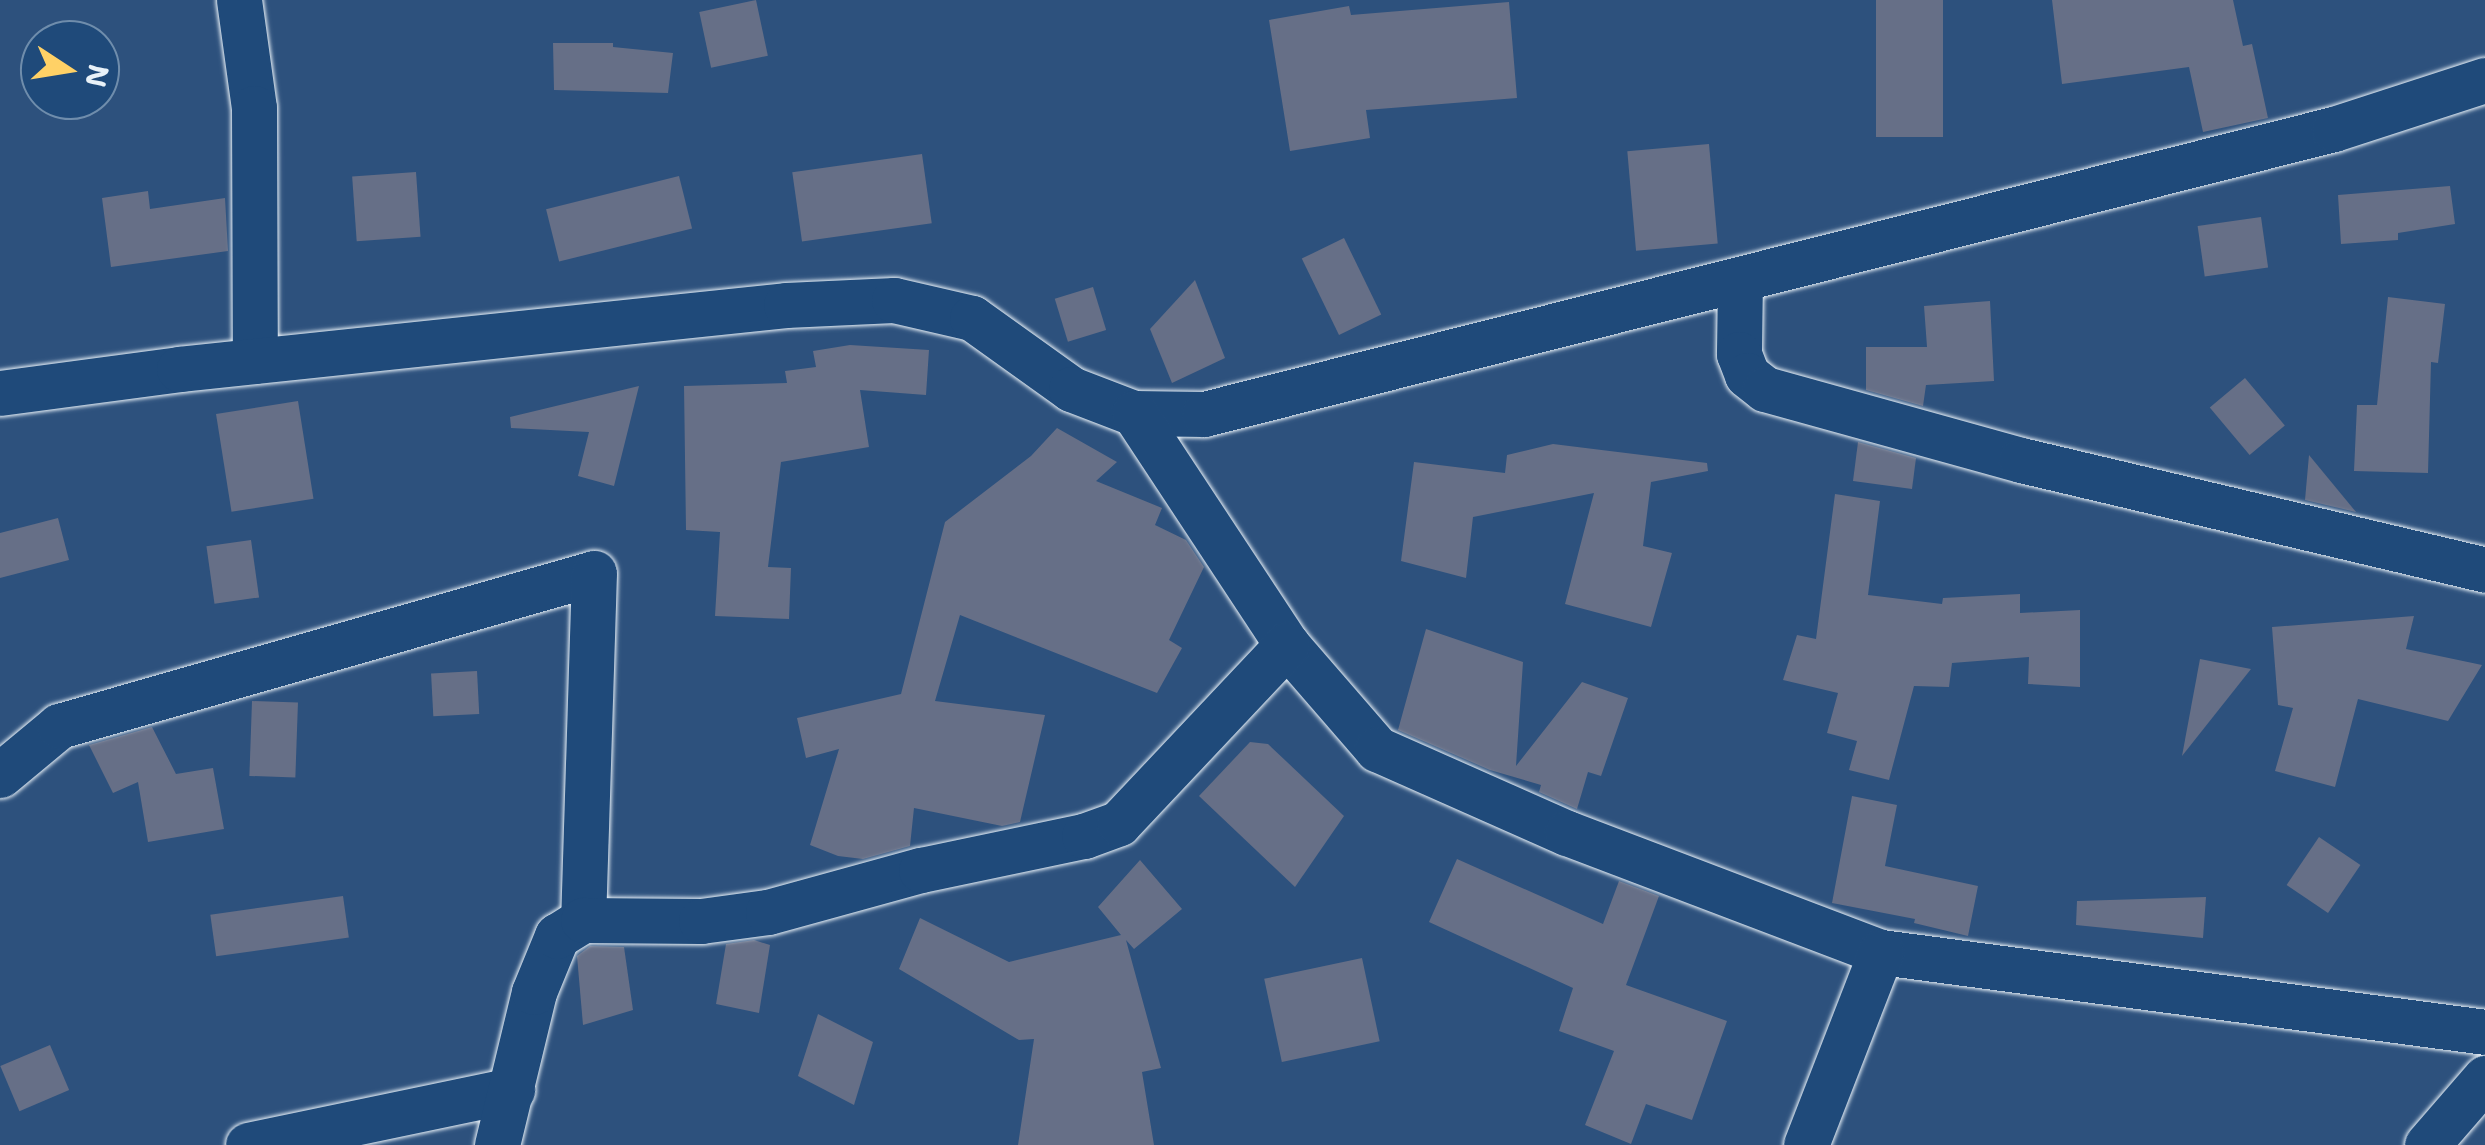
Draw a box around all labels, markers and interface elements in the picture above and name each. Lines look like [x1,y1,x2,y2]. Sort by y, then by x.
north arrow [20,20,120,120]
text: N [76,61,118,91]

